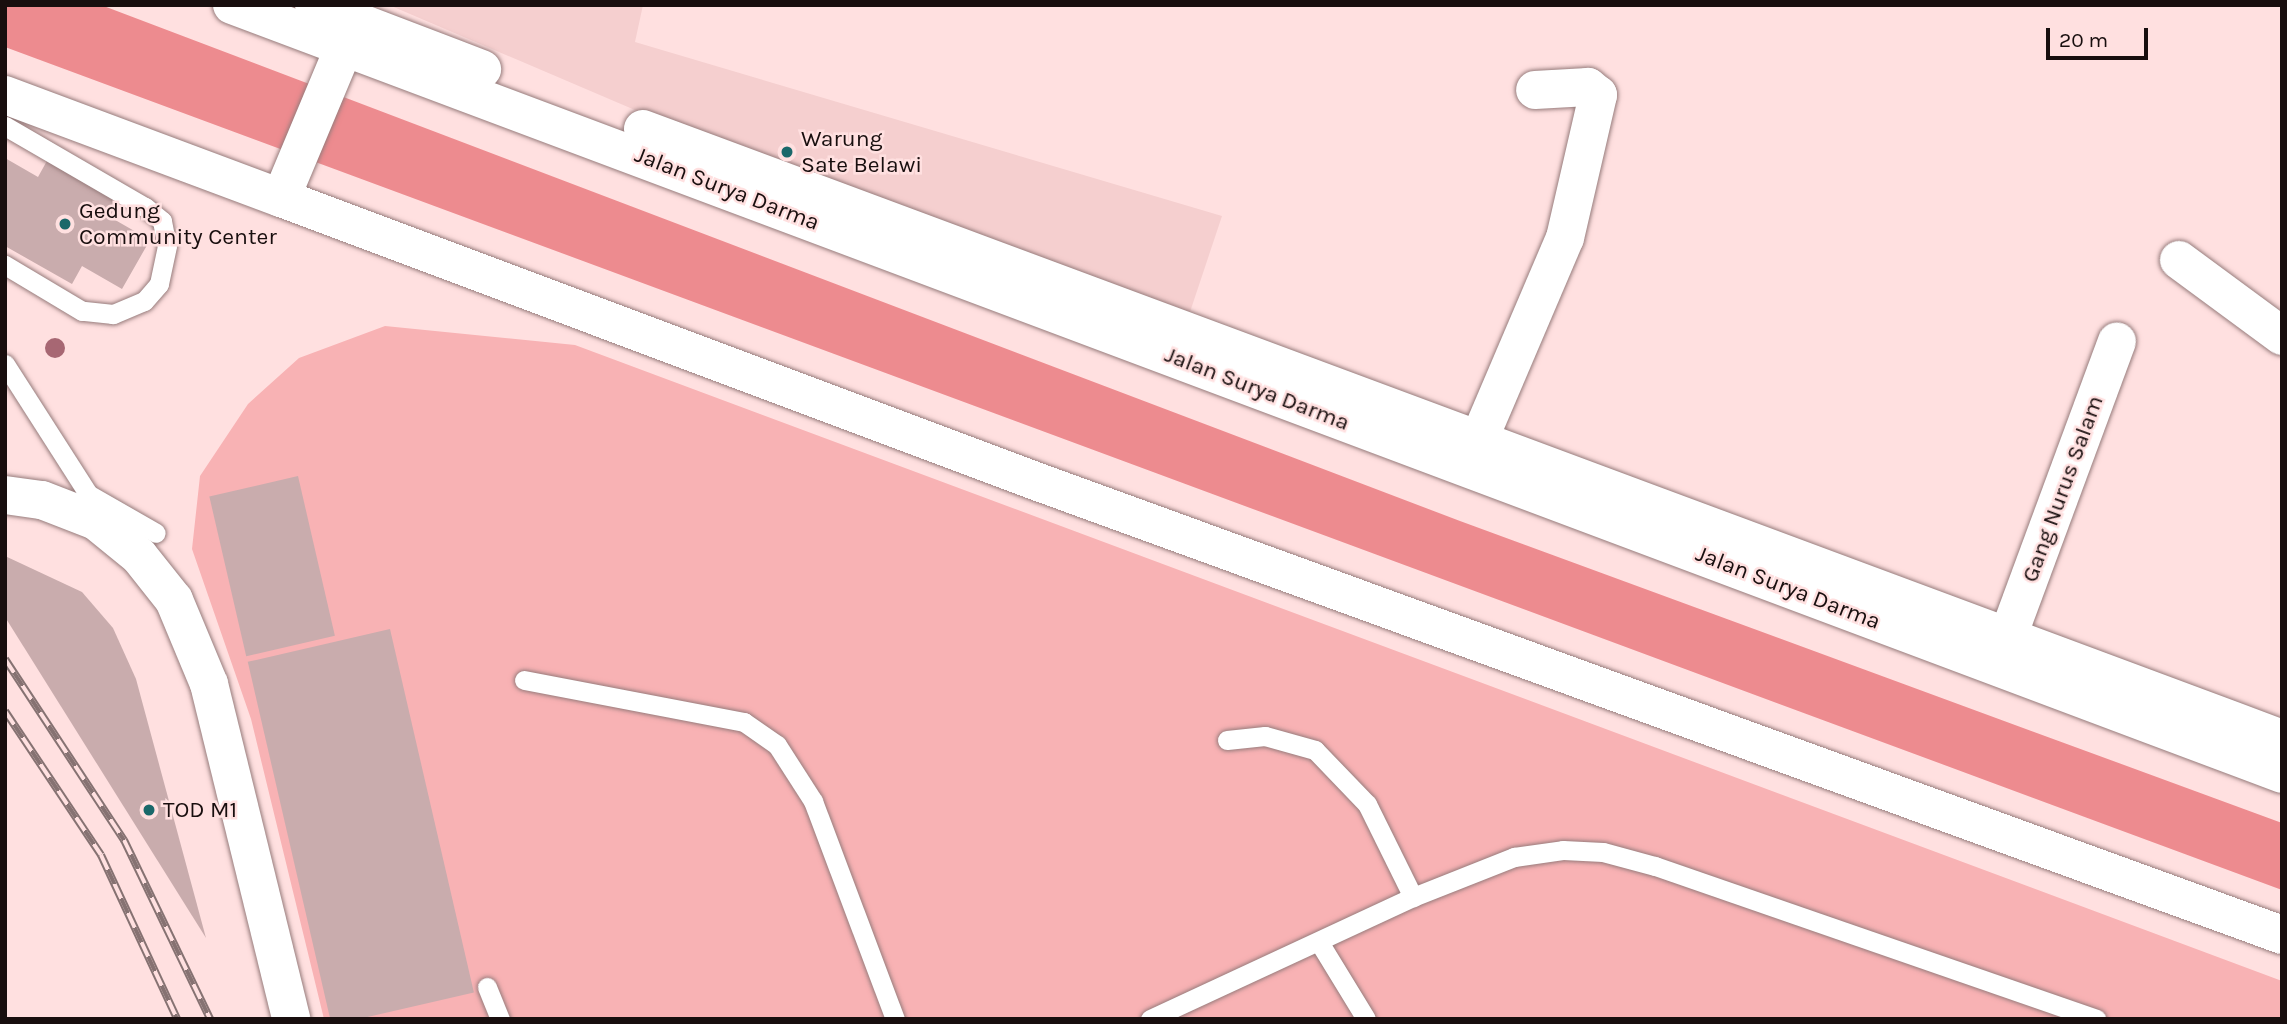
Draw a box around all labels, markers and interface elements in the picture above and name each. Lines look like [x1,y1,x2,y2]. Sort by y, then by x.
scale bar [2049,14,2150,58]
text: 20 m [2059,28,2108,52]
place label: Warung Sate Belawi [801,125,922,179]
street label: Jalan Surya Darma [631,141,823,237]
marker: Warung Sate Belawi [779,144,795,160]
place label: Gedung Community Center [79,197,277,251]
marker: Gedung Community Center [57,216,73,232]
street label: Jalan Surya Darma [1161,341,1353,437]
street label: Gang Nurus Salam [2016,392,2110,586]
street label: Jalan Surya Darma [1692,540,1884,636]
place label: TOD M1 [163,796,237,824]
marker: TOD M1 [141,802,157,818]

